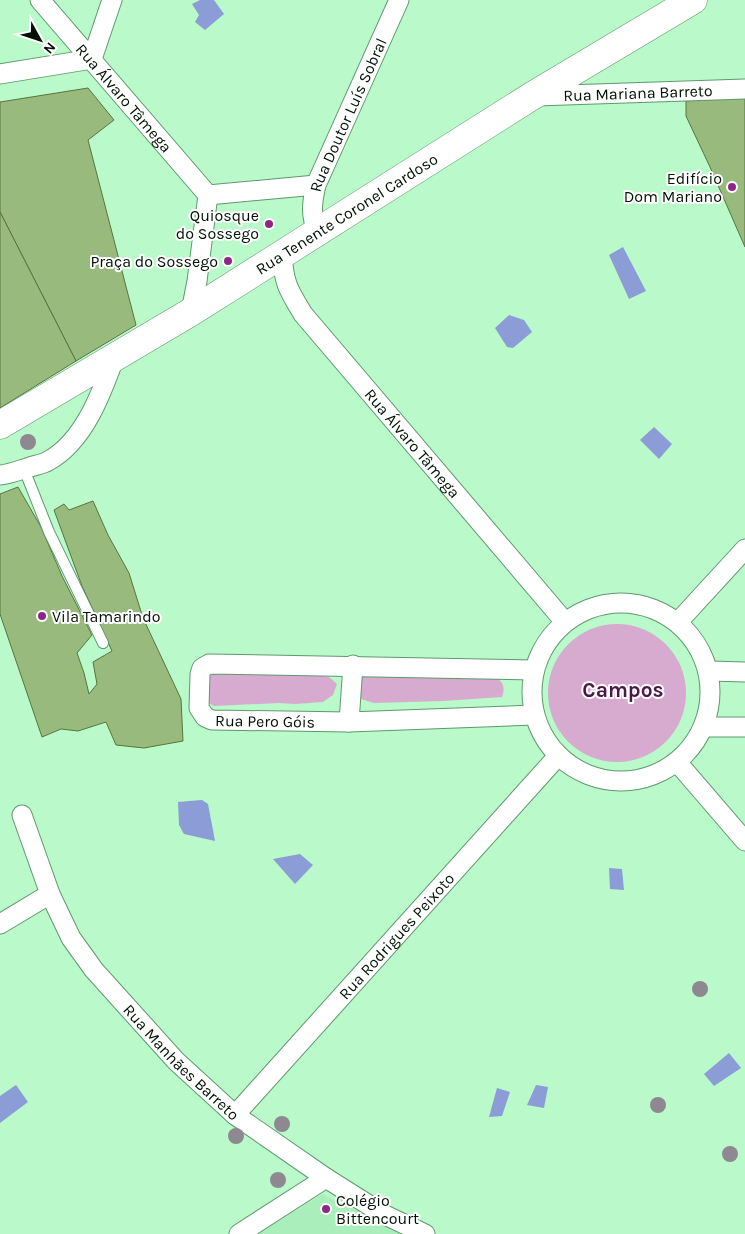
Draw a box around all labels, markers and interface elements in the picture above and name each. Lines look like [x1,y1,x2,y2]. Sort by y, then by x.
north arrow [15,15,65,65]
street label: Rua Doutor Luís Sobral [306,35,391,194]
text: N [40,39,59,57]
street label: Rua Álvaro Tâmega [72,40,176,156]
street label: Rua Mariana Barreto [563,81,713,105]
street label: Rua Tenente Coronel Cardoso [252,149,441,279]
place label: Edifício Dom Mariano [624,169,722,206]
marker: Edifício Dom Mariano [726,181,738,193]
place label: Quiosque do Sossego [176,206,259,243]
marker: Quiosque do Sossego [263,218,275,230]
place label: Praça do Sossego [90,252,218,271]
marker: Praça do Sossego [222,255,234,267]
street label: Rua Álvaro Tâmega [361,385,464,502]
place label: Vila Tamarindo [52,607,161,626]
marker: Vila Tamarindo [36,610,48,622]
district label: Campos [582,678,664,702]
street label: Rua Pero Góis [215,711,315,732]
street label: Rua Rodrigues Peixoto [335,869,458,1003]
street label: Rua Manhães Barreto [119,1000,243,1124]
place label: Colégio Bittencourt [336,1191,419,1228]
marker: Colégio Bittencourt [320,1203,332,1215]

